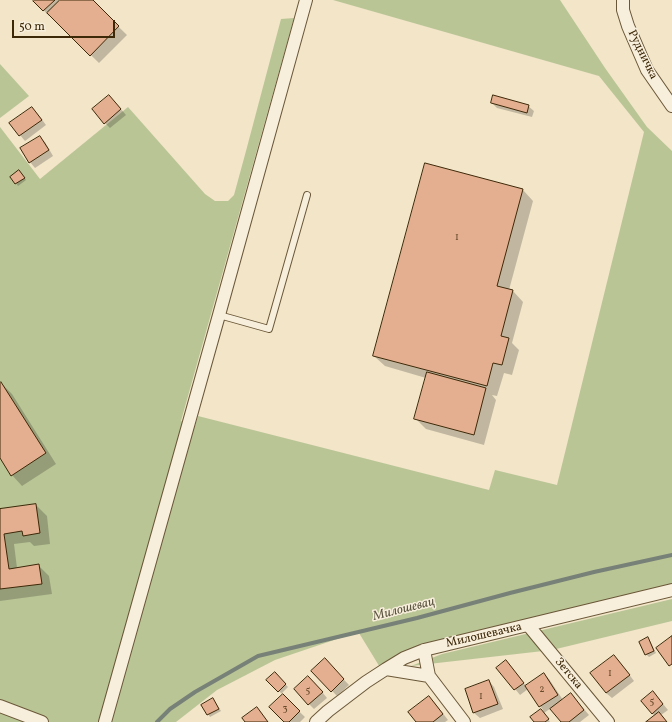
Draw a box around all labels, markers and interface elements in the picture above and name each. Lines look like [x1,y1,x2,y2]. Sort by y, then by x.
scale bar [14,12,117,38]
text: 50 m [19,19,45,35]
street label: Рудничка [624,28,660,82]
house number: 1 [455,232,459,244]
water label: Милошевац [372,595,436,625]
street label: Милошевачка [445,620,523,652]
street label: Зетска [551,656,585,692]
house number: 1 [608,668,612,680]
house number: 2 [539,684,545,696]
house number: 5 [306,685,310,697]
house number: 1 [479,691,483,703]
house number: 5 [650,696,654,708]
house number: 3 [282,703,288,715]

